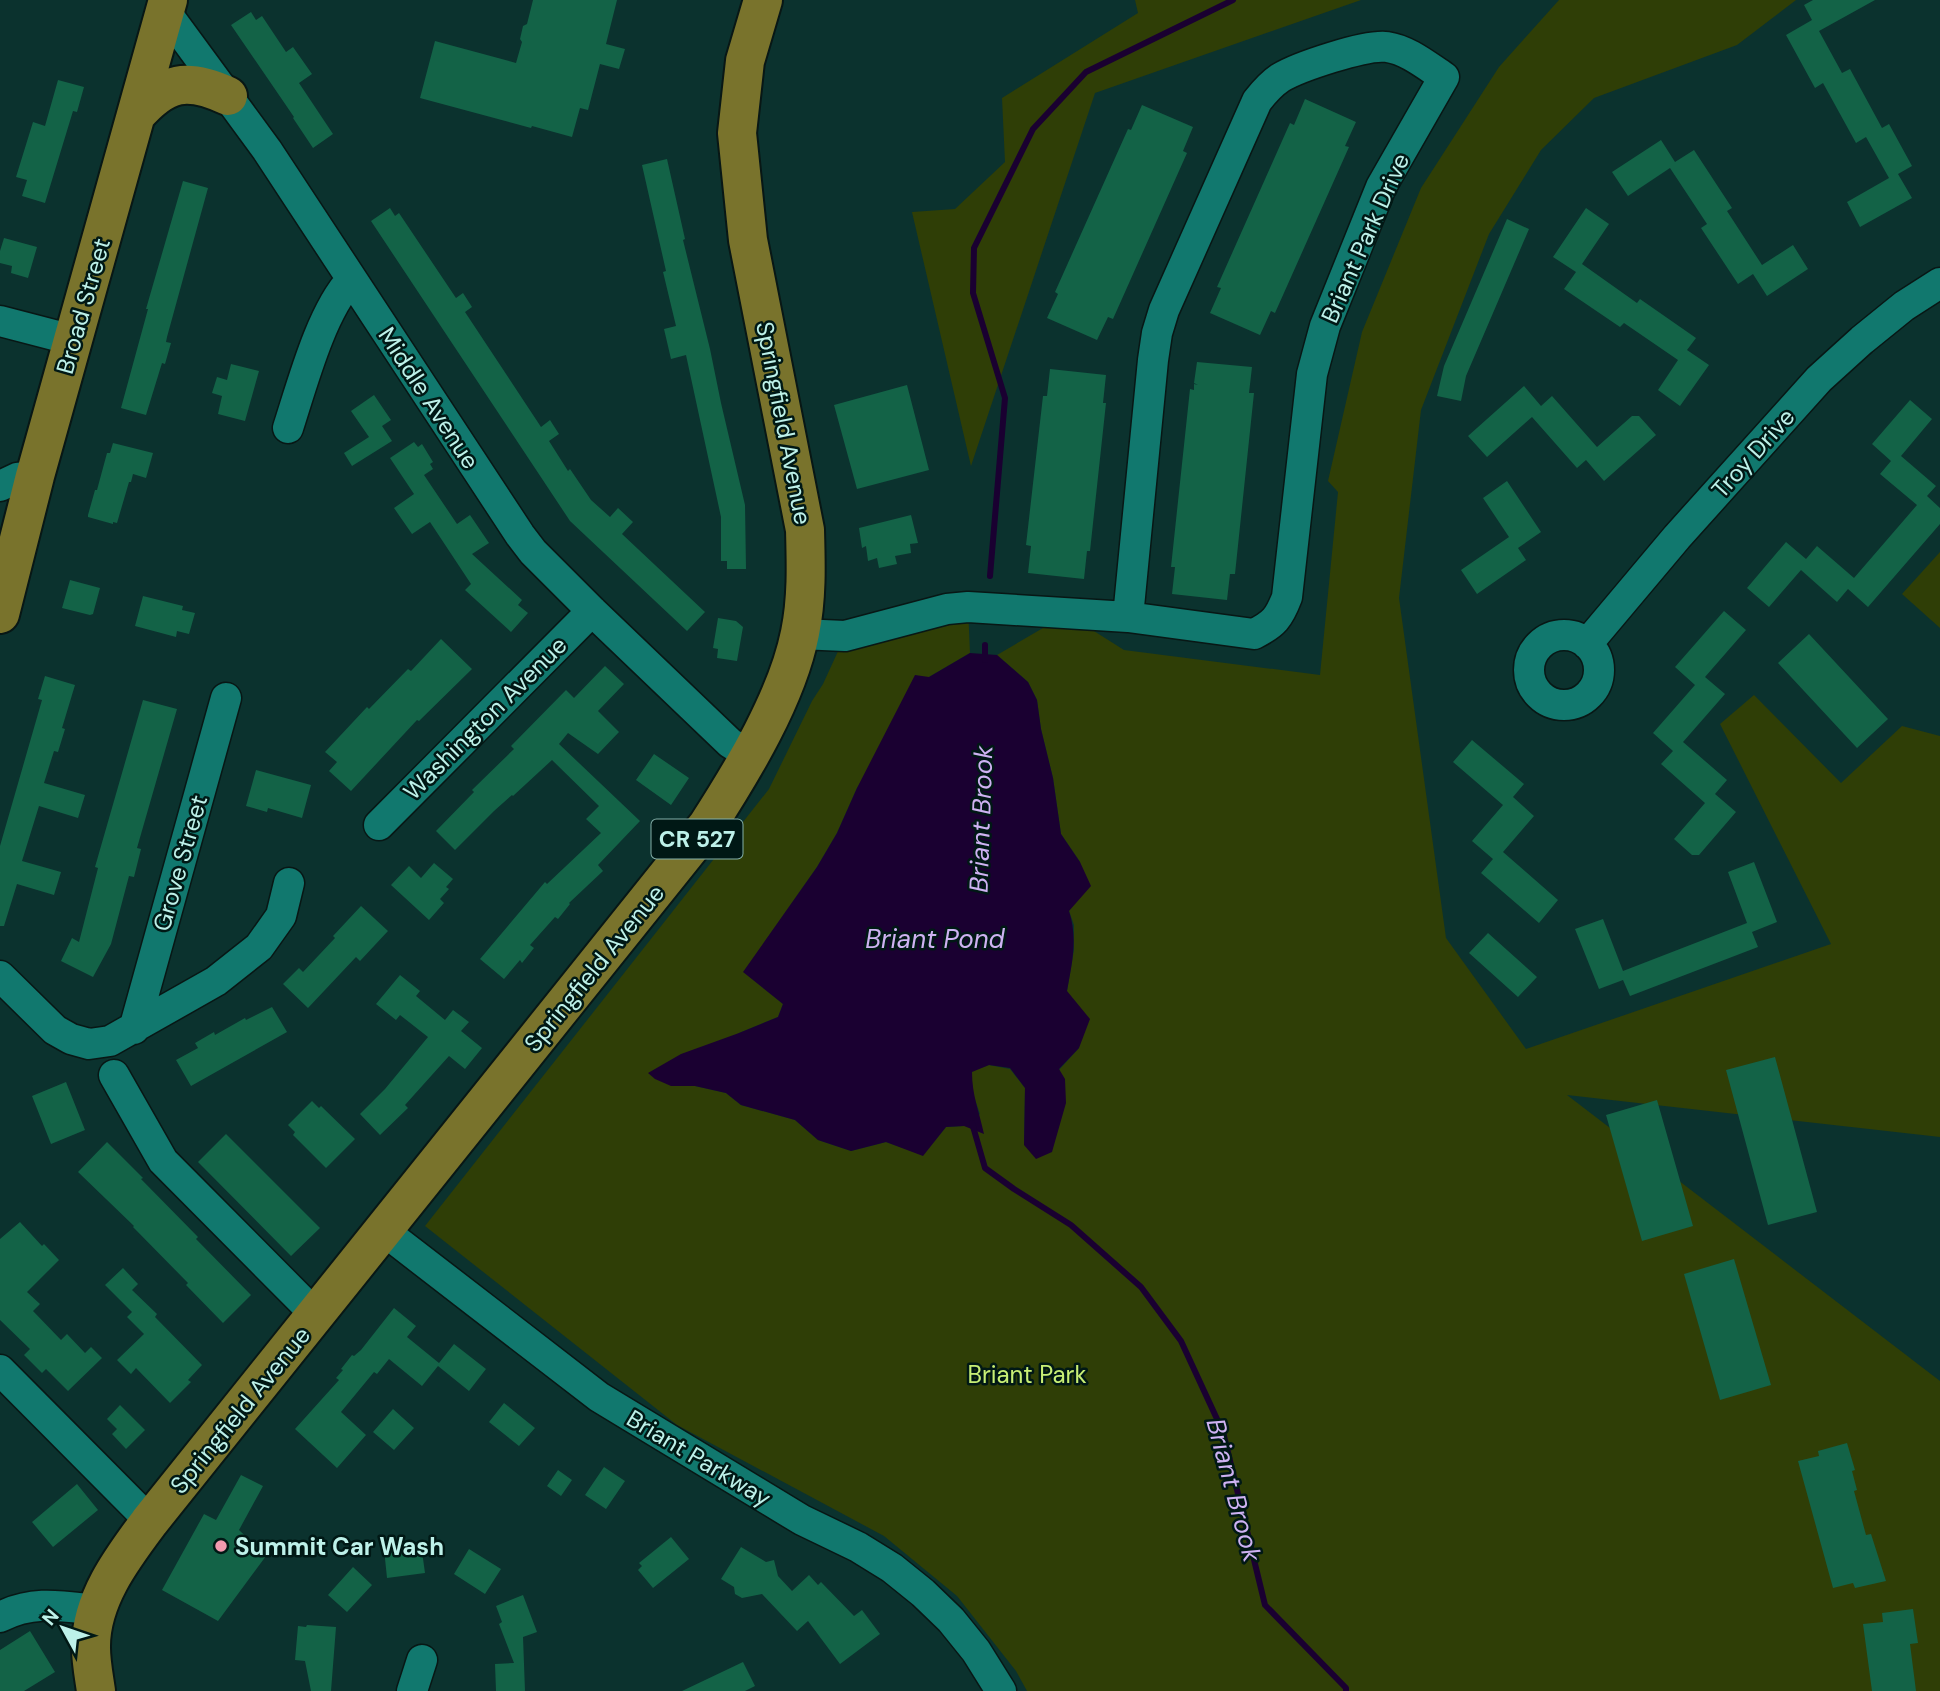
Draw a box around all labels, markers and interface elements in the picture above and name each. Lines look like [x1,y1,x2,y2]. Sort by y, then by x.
street label: Briant Park Drive [1314,148,1416,328]
street label: Broad Street [49,235,117,377]
street label: Springfield Avenue [749,319,819,527]
street label: Middle Avenue [372,321,486,475]
street label: Troy Drive [1705,402,1801,504]
street label: Washington Avenue [397,630,573,806]
water label: Briant Brook [961,744,1001,893]
street label: Grove Street [146,791,214,935]
road number: CR 527 [652,820,742,859]
street label: Springfield Avenue [517,878,671,1058]
water label: Briant Pond [865,922,1006,956]
street label: Springfield Avenue [163,1320,317,1500]
park label: Briant Park [967,1359,1087,1390]
street label: Briant Parkway [621,1403,777,1513]
water label: Briant Brook [1199,1414,1270,1566]
place label: Summit Car Wash [235,1531,444,1562]
marker: Summit Car Wash [213,1538,229,1554]
north arrow [28,1593,98,1663]
text: N [36,1604,64,1631]

